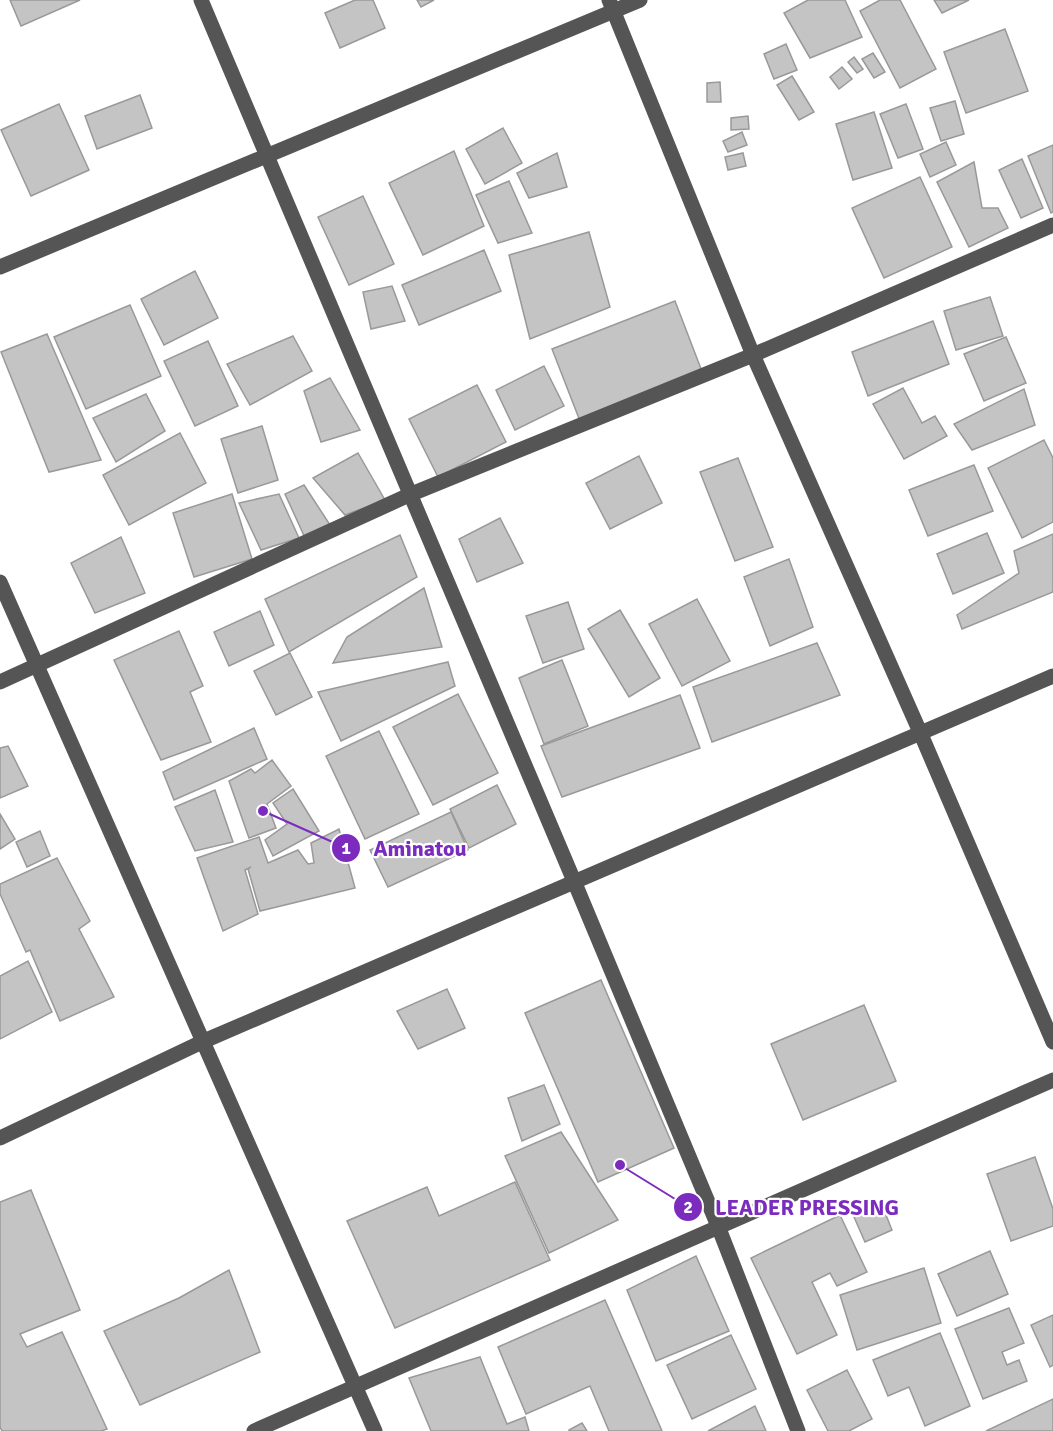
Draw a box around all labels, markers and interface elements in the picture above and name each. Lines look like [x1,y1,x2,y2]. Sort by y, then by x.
callout: Aminatou [331,828,479,868]
text: Aminatou [373,835,467,862]
text: 1 [341,837,351,859]
callout: LEADER PRESSING [673,1187,911,1227]
text: LEADER PRESSING [715,1194,899,1221]
text: 2 [683,1196,693,1218]

